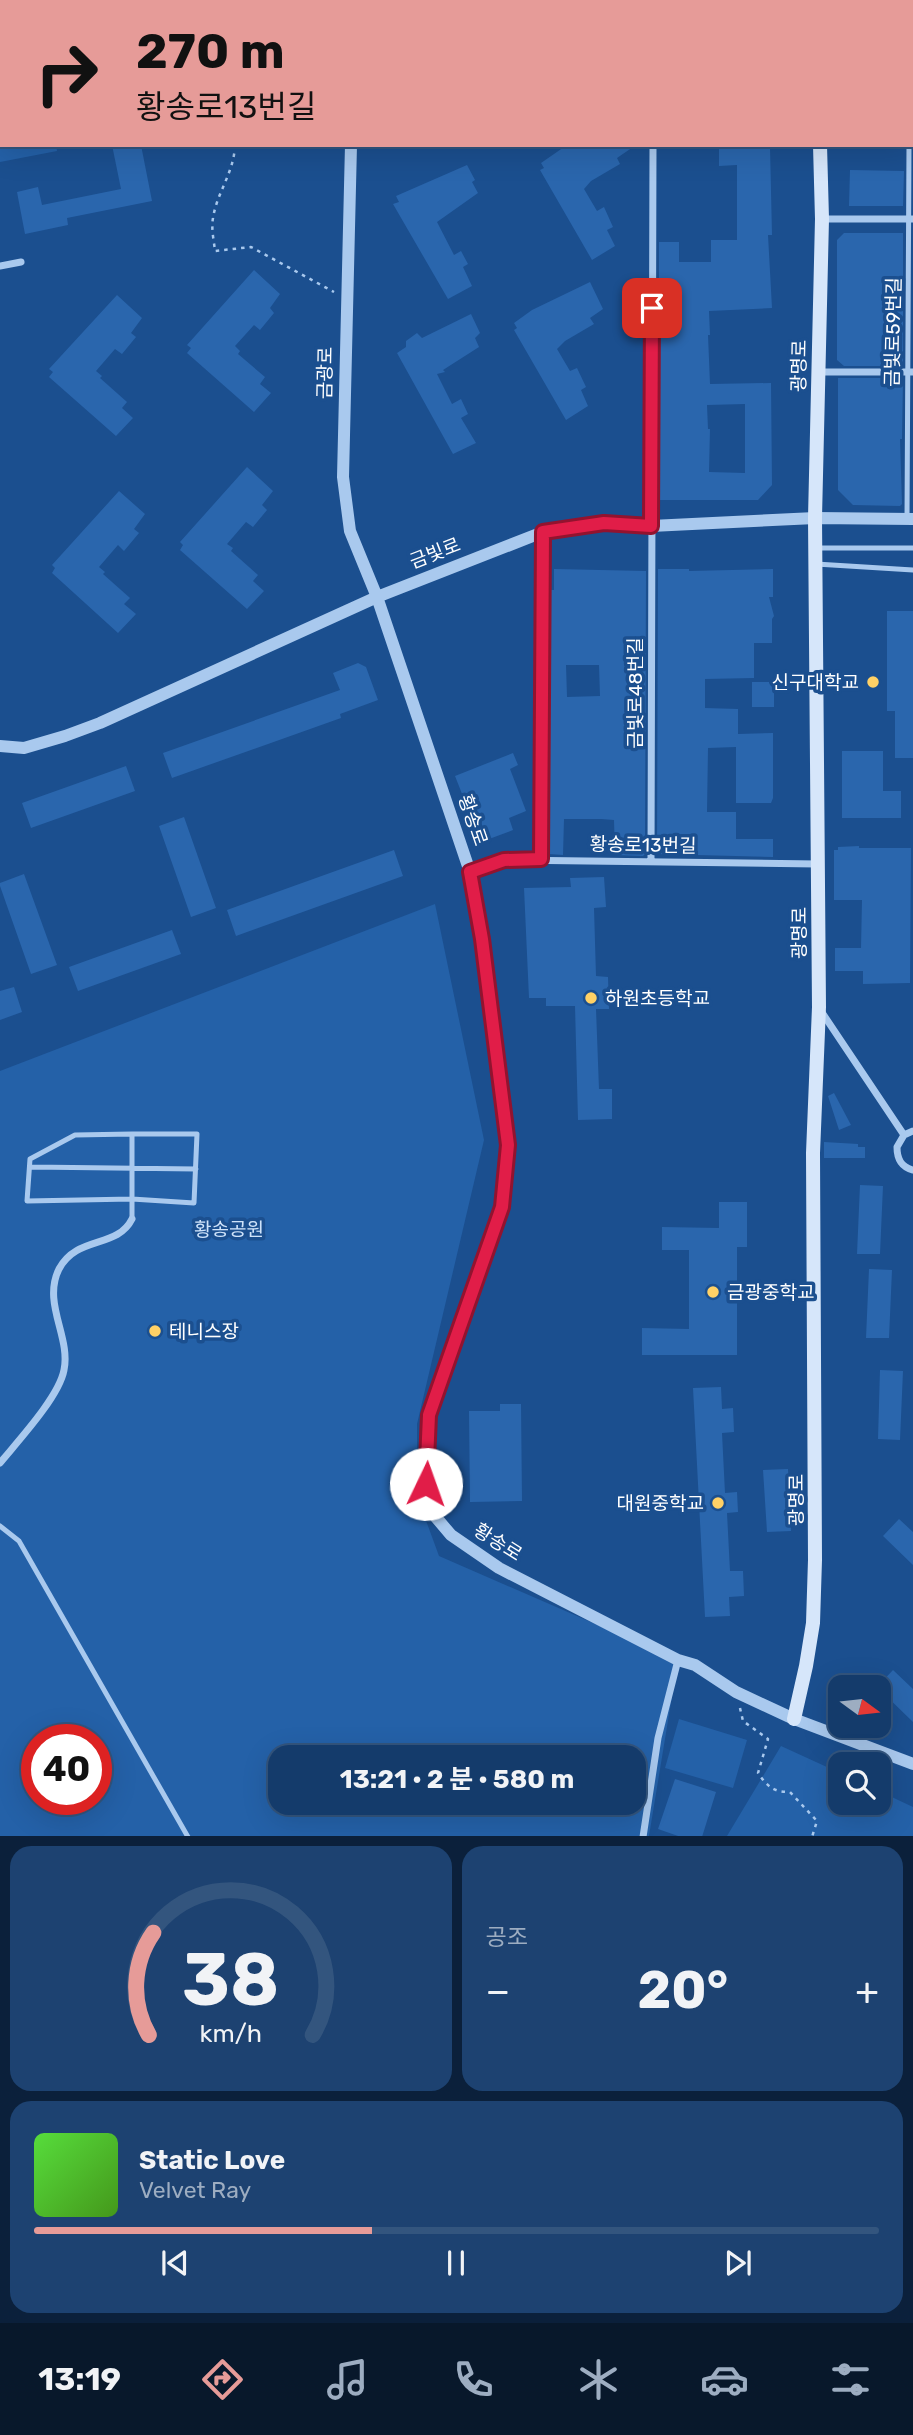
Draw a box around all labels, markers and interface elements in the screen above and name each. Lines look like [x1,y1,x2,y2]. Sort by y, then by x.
text: 270 m [136,22,285,80]
icon: right [21,28,112,119]
text: 황송로13번길 [136,88,316,126]
street label: 금빛로59번길 [881,277,905,387]
pin [622,278,682,338]
icon: arrive [633,289,671,327]
street label: 광명로 [787,340,811,392]
street label: 금광로 [313,347,337,399]
street label: 금빛로 [406,533,464,573]
street label: 금빛로48번길 [624,637,647,749]
place label: 신구대학교 [772,671,859,694]
marker: 신구대학교 [865,674,881,690]
street label: 황송로 [454,791,492,849]
street label: 황송로13번길 [589,833,697,857]
street label: 광명로 [788,907,811,959]
place label: 하원초등학교 [605,987,710,1010]
marker: 하원초등학교 [583,990,599,1006]
park label: 황송공원 [194,1218,264,1241]
place label: 금광중학교 [727,1281,814,1304]
marker: 금광중학교 [705,1284,721,1300]
place label: 테니스장 [169,1320,239,1343]
marker: 테니스장 [147,1323,163,1339]
position arrow [389,1447,463,1521]
street label: 광명로 [785,1474,808,1526]
place label: 대원중학교 [617,1492,704,1515]
marker: 대원중학교 [710,1495,726,1511]
street label: 황송로 [470,1518,526,1566]
north arrow [828,1675,891,1738]
map controls [828,1675,891,1815]
speed limit sign: 40 [21,1724,112,1815]
button: search [828,1752,891,1815]
text: 13:21 · 2 분 · 580 m [340,1764,574,1795]
text: 공조 [486,1923,528,1951]
text: 38 [182,1937,279,2023]
text: 20° [637,1959,728,2021]
text: − [486,1968,510,2014]
text: + [855,1968,879,2014]
text: km/h [200,2018,262,2047]
text: Static Love [139,2145,285,2176]
text: Velvet Ray [139,2176,251,2204]
icon: previous [156,2244,194,2282]
icon: pause [437,2244,475,2282]
icon: next [719,2244,757,2282]
icon: directions [198,2355,247,2404]
icon: music [323,2355,372,2404]
icon: phone [449,2355,498,2404]
icon: climate [574,2355,623,2404]
icon: car [700,2355,749,2404]
icon: filters [826,2355,875,2404]
text: 13:19 [38,2360,121,2398]

